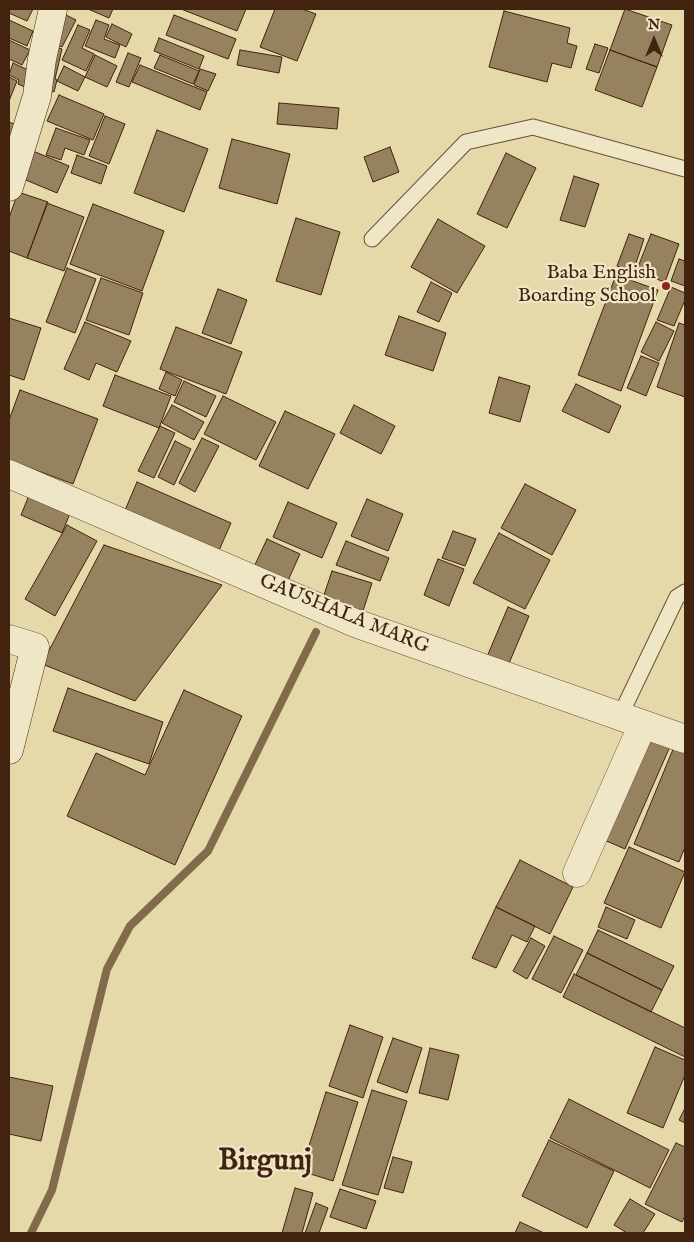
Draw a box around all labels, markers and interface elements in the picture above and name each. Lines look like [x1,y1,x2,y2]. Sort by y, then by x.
north arrow [629,15,679,65]
text: N [648,16,660,34]
place label: Baba English Boarding School [518,262,656,309]
marker: Baba English Boarding School [660,280,672,292]
street label: GAUSHALA MARG [255,570,433,660]
district label: Birgunj [218,1145,312,1181]

